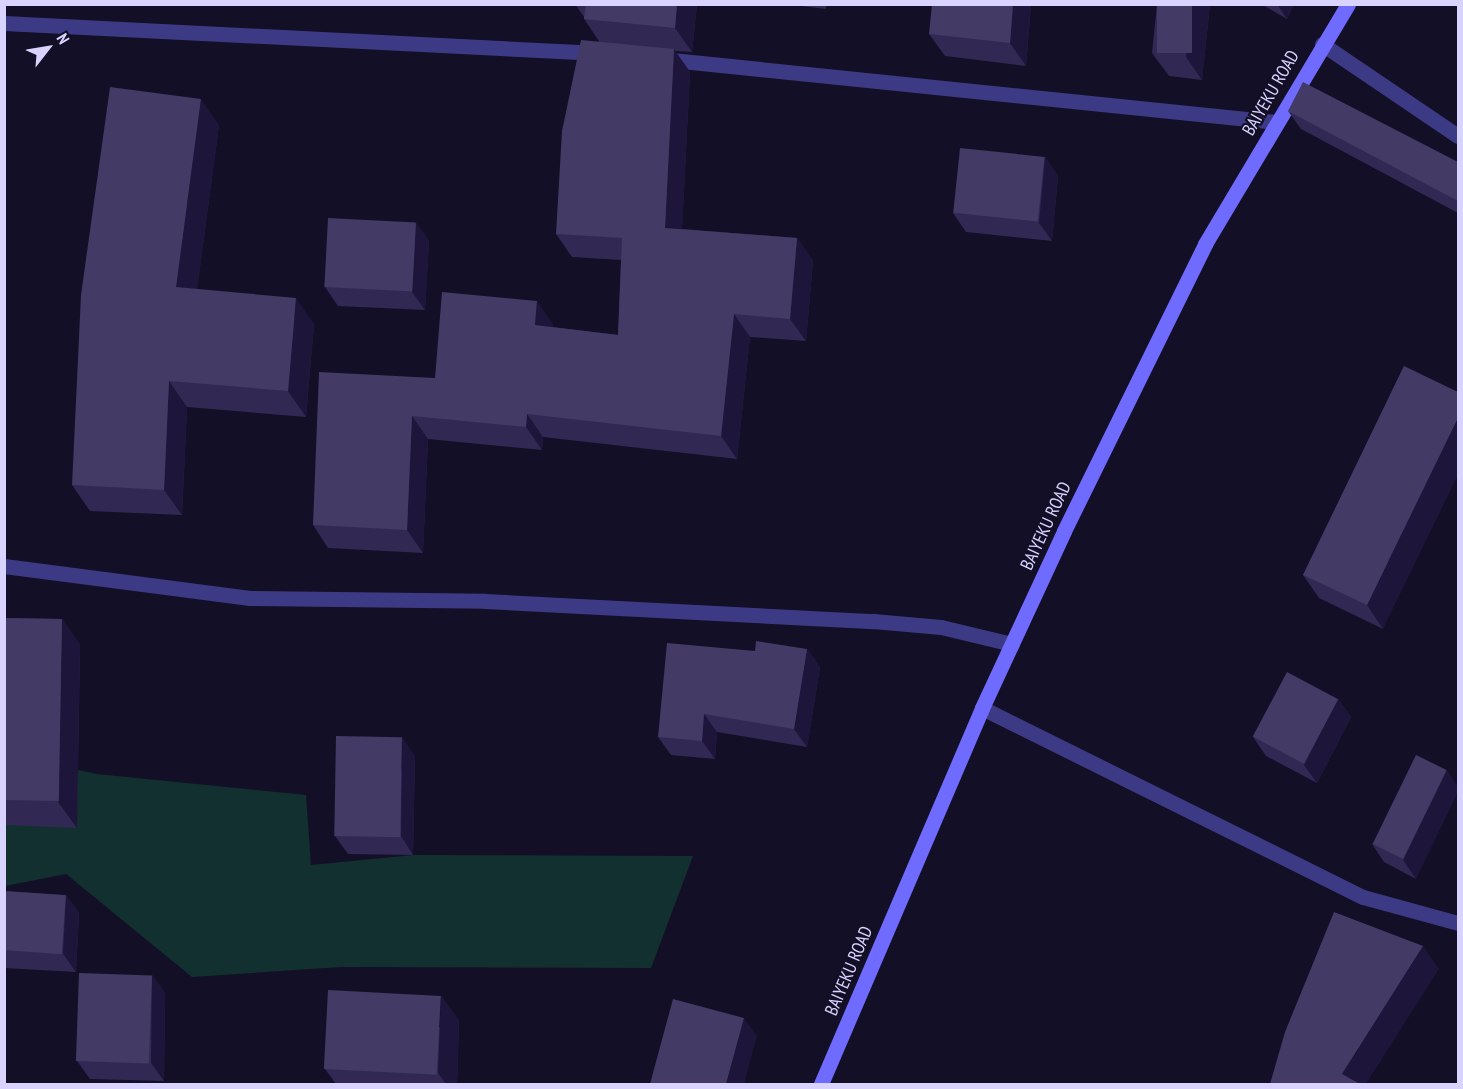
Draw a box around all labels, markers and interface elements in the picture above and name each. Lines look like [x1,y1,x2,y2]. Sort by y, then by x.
north arrow [18,18,78,78]
text: N [53,30,74,48]
street label: BAIYEKU ROAD [1238,47,1304,139]
street label: BAIYEKU ROAD [1016,478,1076,574]
street label: BAIYEKU ROAD [821,923,877,1019]

